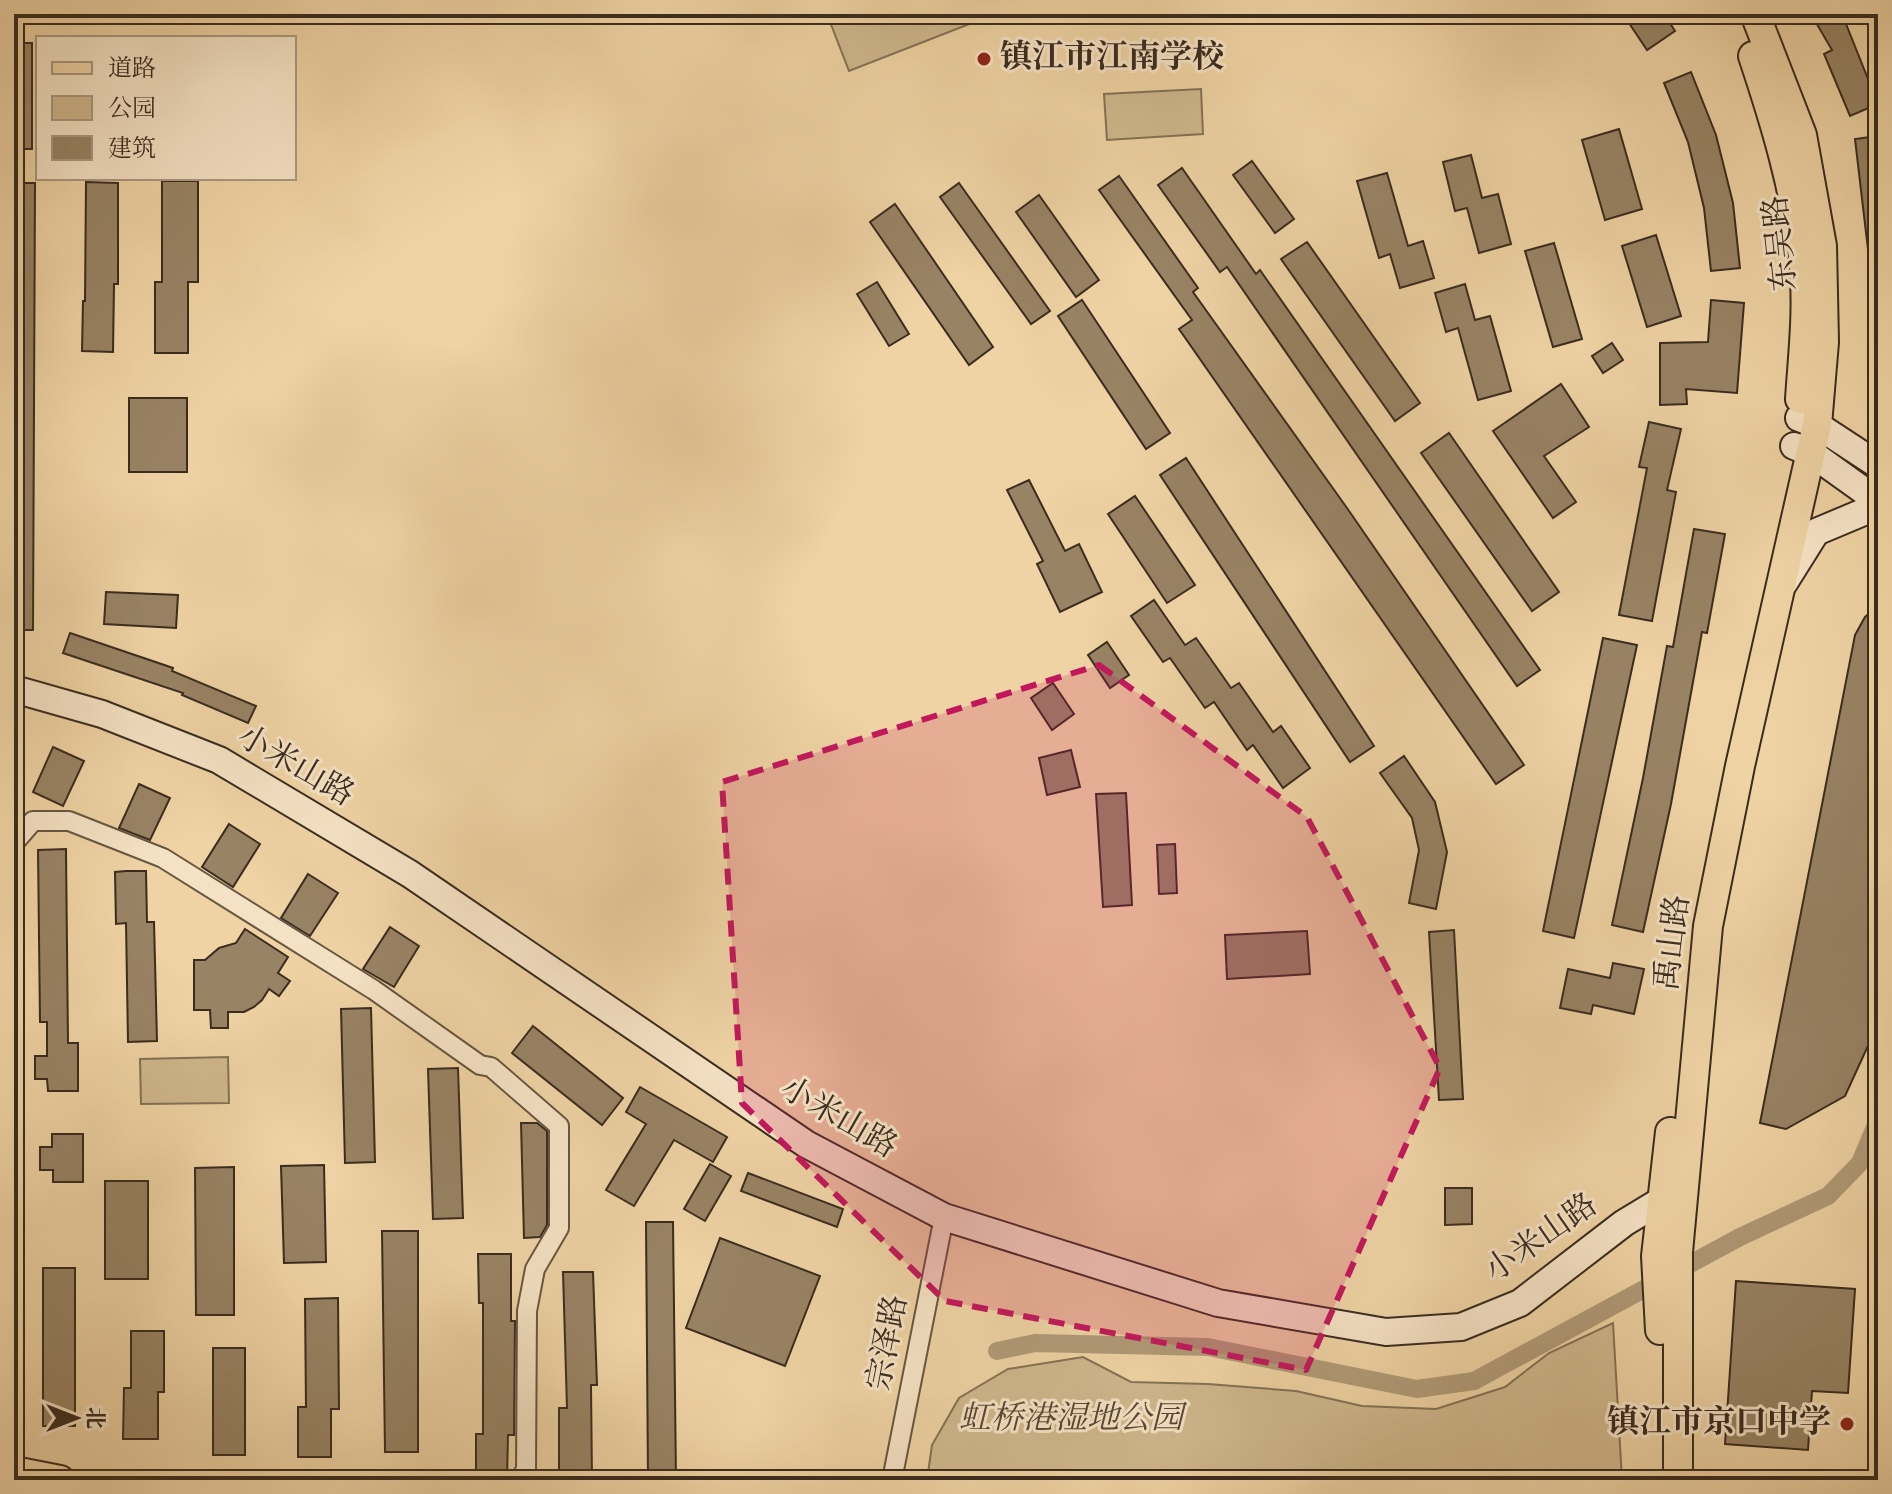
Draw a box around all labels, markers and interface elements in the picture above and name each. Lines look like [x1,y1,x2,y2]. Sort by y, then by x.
legend [36,36,296,180]
place label: 镇江市江南学校 [1000,39,1224,75]
marker: 镇江市江南学校 [975,50,993,68]
text: 道路 [108,55,156,82]
text: 公园 [108,96,156,122]
text: 建筑 [108,135,156,162]
street label: 东吴路 [1758,194,1803,293]
street label: 小米山路 [232,719,360,813]
street label: 禹山路 [1649,893,1696,993]
street label: 小米山路 [775,1071,903,1165]
street label: 小米山路 [1479,1187,1604,1289]
street label: 宗泽路 [861,1292,914,1393]
north arrow [36,1378,116,1458]
park label: 虹桥港湿地公园 [959,1401,1188,1436]
place label: 镇江市京口中学 [1607,1404,1831,1440]
text: 北 [83,1407,106,1429]
marker: 镇江市京口中学 [1838,1415,1856,1433]

